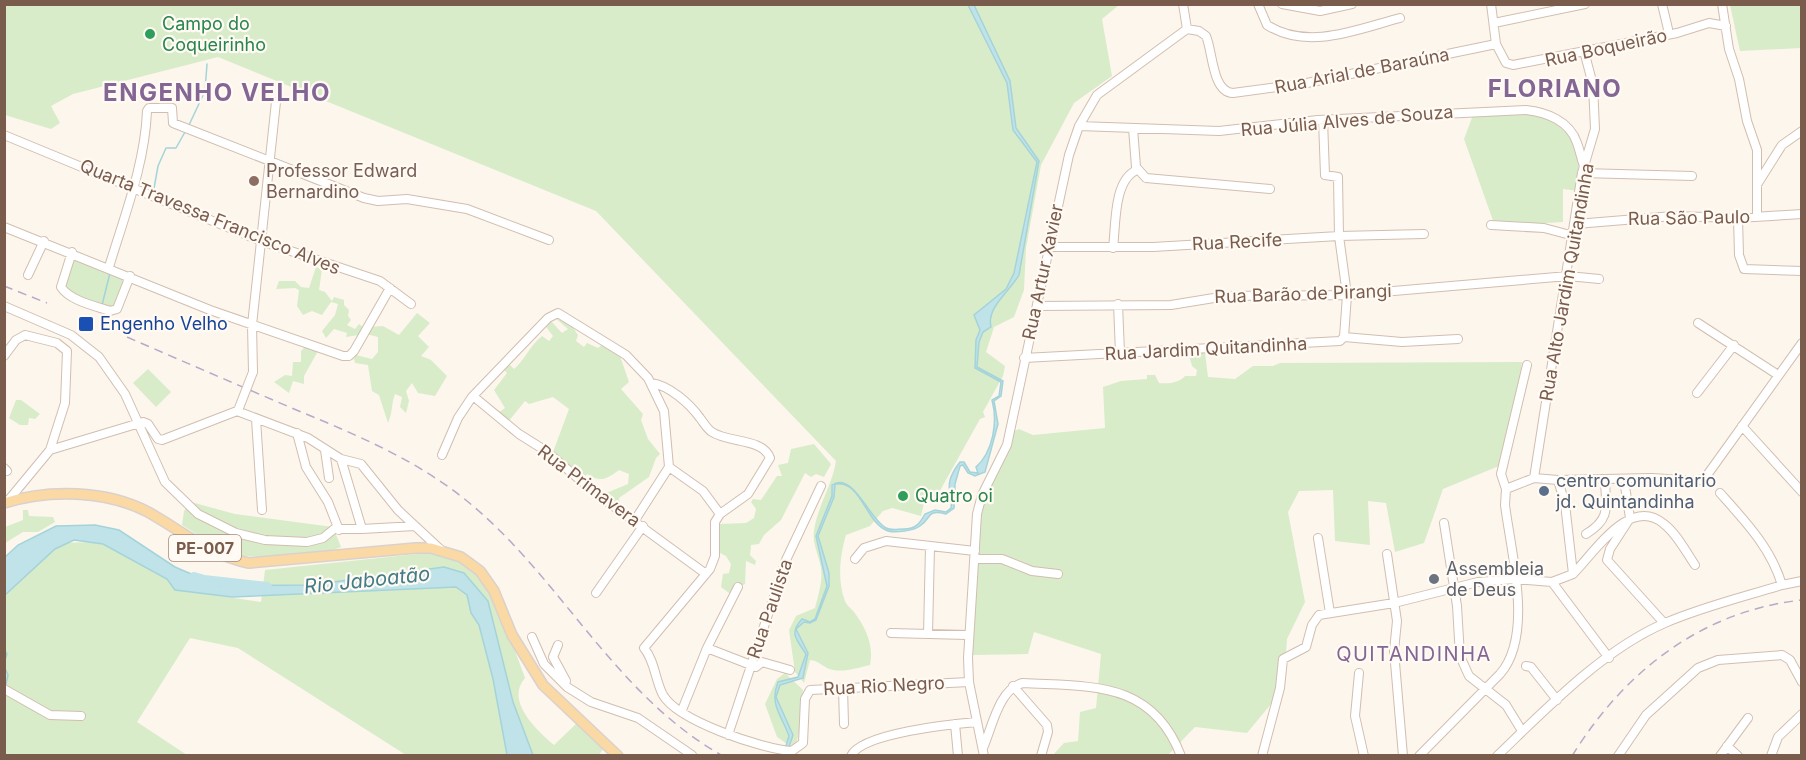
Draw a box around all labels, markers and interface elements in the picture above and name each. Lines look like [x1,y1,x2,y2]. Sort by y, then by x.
place label: Campo do Coqueirinho [162,13,266,55]
street label: Rua Boqueirão [1543,24,1669,71]
marker: Campo do Coqueirinho [143,27,157,41]
street label: Rua Arial de Baraúna [1273,43,1451,98]
district label: FLORIANO [1488,74,1622,103]
district label: ENGENHO VELHO [103,78,331,107]
street label: Rua Júlia Alves de Souza [1240,101,1454,140]
street label: Quarta Travessa Francisco Alves [77,155,343,279]
place label: Professor Edward Bernardino [266,160,417,202]
street label: Rua Alto Jardim Quitandinha [1535,161,1598,403]
marker: Professor Edward Bernardino [247,174,261,188]
street label: Rua Artur Xavier [1018,202,1067,342]
street label: Rua São Paulo [1628,206,1750,229]
street label: Rua Recife [1191,229,1283,254]
street label: Rua Barão de Pirangi [1214,280,1392,307]
place label: Engenho Velho [100,313,228,334]
marker: Engenho Velho [77,315,95,333]
street label: Rua Jardim Quitandinha [1104,333,1308,364]
street label: Rua Primavera [534,440,645,531]
place label: centro comunitario jd. Quintandinha [1555,470,1716,512]
marker: centro comunitario jd. Quintandinha [1537,484,1551,498]
place label: Quatro oi [915,485,993,506]
marker: Quatro oi [896,489,910,503]
road number: PE-007 [169,535,241,561]
street label: Rua Paulista [743,556,796,661]
place label: Assembleia de Deus [1446,558,1544,600]
water label: Rio Jaboatão [303,561,431,599]
marker: Assembleia de Deus [1427,572,1441,586]
district label: QUITANDINHA [1336,642,1492,666]
street label: Rua Rio Negro [823,672,945,699]

